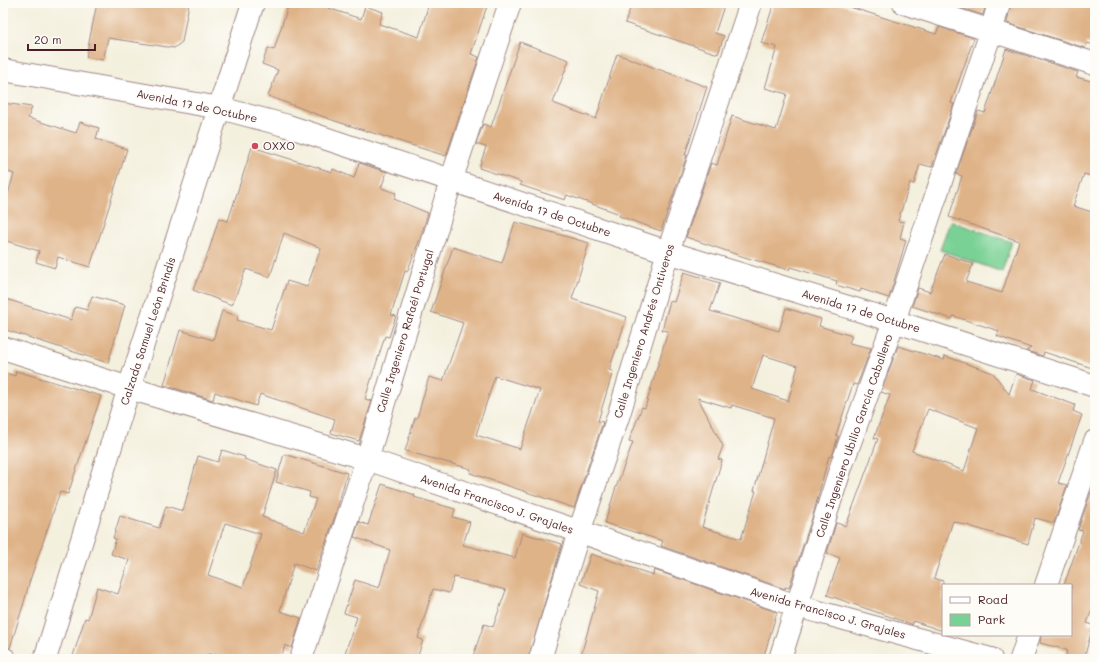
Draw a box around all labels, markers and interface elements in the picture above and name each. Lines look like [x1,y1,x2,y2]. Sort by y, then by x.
scale bar [28,26,95,52]
text: 20 m [34,31,62,47]
street label: Avenida 17 de Octubre [135,85,259,126]
place label: OXXO [263,138,295,153]
marker: OXXO [250,141,260,151]
street label: Avenida 17 de Octubre [491,187,613,240]
street label: Calle Ingeniero Andrés Ontiveros [610,242,677,420]
street label: Calle Ingeniero Rafaél Portugal [372,247,437,414]
street label: Calzada Samuel León Brindis [116,255,179,407]
street label: Avenida 17 de Octubre [800,285,922,336]
street label: Calle Ingeniero Ubilio García Caballero [812,332,896,540]
street label: Avenida Francisco J. Grajales [419,470,576,537]
street label: Avenida Francisco J. Grajales [749,583,908,642]
legend [942,584,1072,636]
text: Road [978,591,1008,607]
text: Park [978,611,1005,627]

